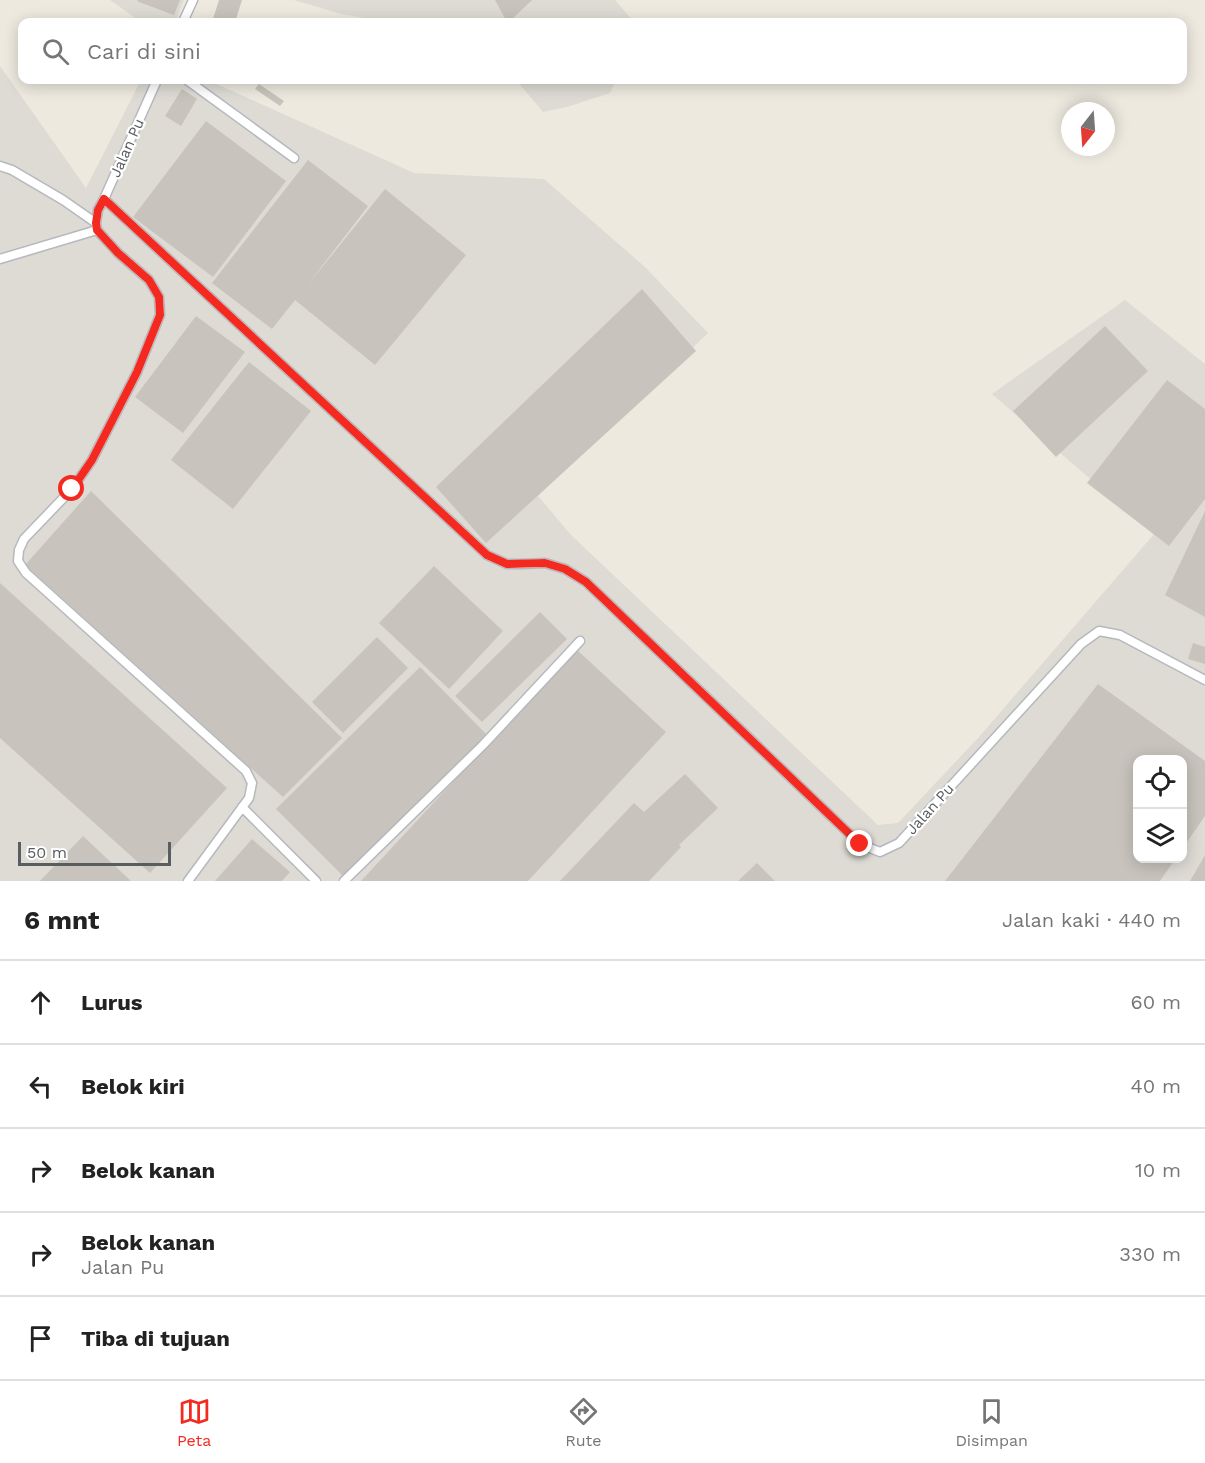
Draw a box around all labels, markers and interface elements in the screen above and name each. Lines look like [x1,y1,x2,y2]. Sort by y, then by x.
search box [18,18,1187,84]
icon: search [39,35,72,68]
text: Cari di sini [87,39,201,64]
north arrow [1061,102,1115,156]
street label: Jalan Pu [106,116,148,180]
route start [58,475,84,501]
map controls [1133,755,1187,863]
button: locate [1133,755,1187,809]
street label: Jalan Pu [902,780,958,838]
button: layers [1133,809,1187,863]
route end [846,830,872,856]
scale bar [18,839,171,866]
text: 50 m [27,843,67,862]
text: 6 mnt [24,905,99,935]
text: Jalan kaki · 440 m [1002,908,1181,932]
icon: ahead [24,986,57,1019]
text: Lurus [81,990,143,1015]
text: 60 m [1131,990,1181,1014]
icon: left [24,1070,57,1103]
text: Belok kiri [81,1074,185,1099]
text: 40 m [1130,1074,1181,1098]
icon: right [24,1154,57,1187]
text: Belok kanan [81,1158,215,1183]
text: 10 m [1135,1158,1181,1182]
text: Belok kanan [81,1230,215,1255]
icon: right [24,1238,57,1271]
text: 330 m [1119,1242,1181,1266]
text: Jalan Pu [81,1255,164,1279]
icon: arrive [24,1322,57,1355]
text: Tiba di tujuan [81,1326,230,1351]
tab: Peta [177,1395,211,1450]
tab: Rute [565,1395,601,1450]
tab: Disimpan [955,1395,1028,1450]

